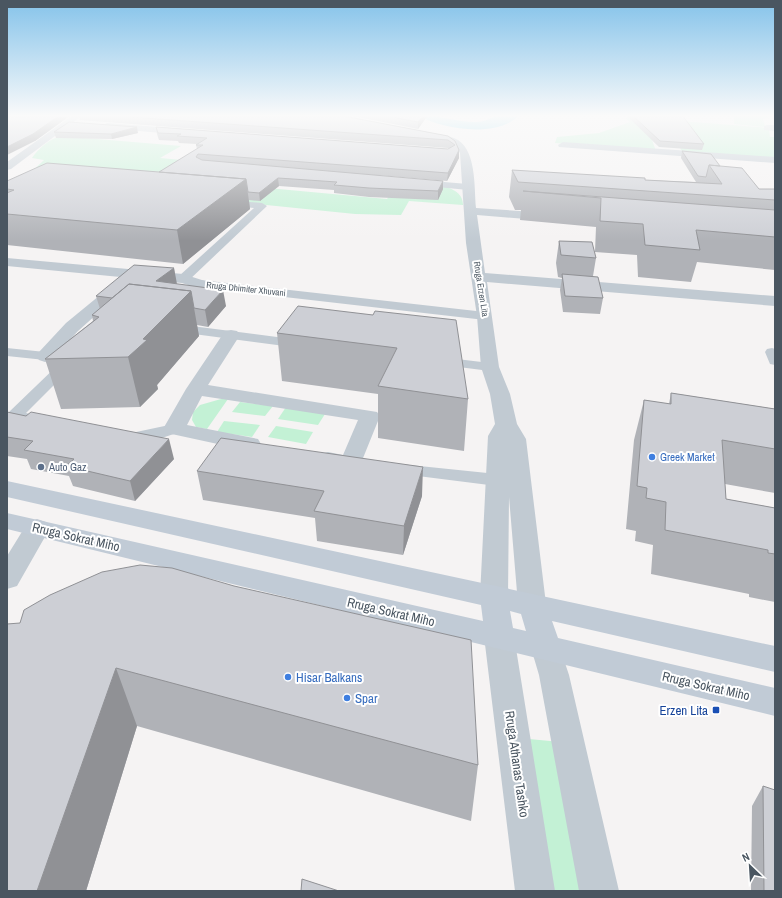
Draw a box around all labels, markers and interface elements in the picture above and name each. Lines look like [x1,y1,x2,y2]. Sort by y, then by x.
street label: Rruga Erzen Lita [471,261,491,317]
street label: Rruga Dhimiter Xhuvani [206,279,286,299]
place label: Greek Market [660,450,715,464]
marker: Greek Market [647,452,657,462]
place label: Auto Gaz [48,460,87,474]
marker: Auto Gaz [36,462,46,472]
street label: Rruga Sokrat Miho [31,519,122,555]
street label: Rruga Sokrat Miho [346,594,437,630]
street label: Rruga Sokrat Miho [661,668,752,704]
place label: Hisar Balkans [296,669,362,686]
marker: Hisar Balkans [283,672,293,682]
place label: Spar [355,690,378,707]
marker: Spar [342,693,352,703]
place label: Erzen Lita [659,702,708,719]
marker: Erzen Lita [711,705,721,715]
street label: Rruga Athanas Tashko [501,710,533,818]
north arrow [730,846,770,886]
text: N [740,849,752,865]

